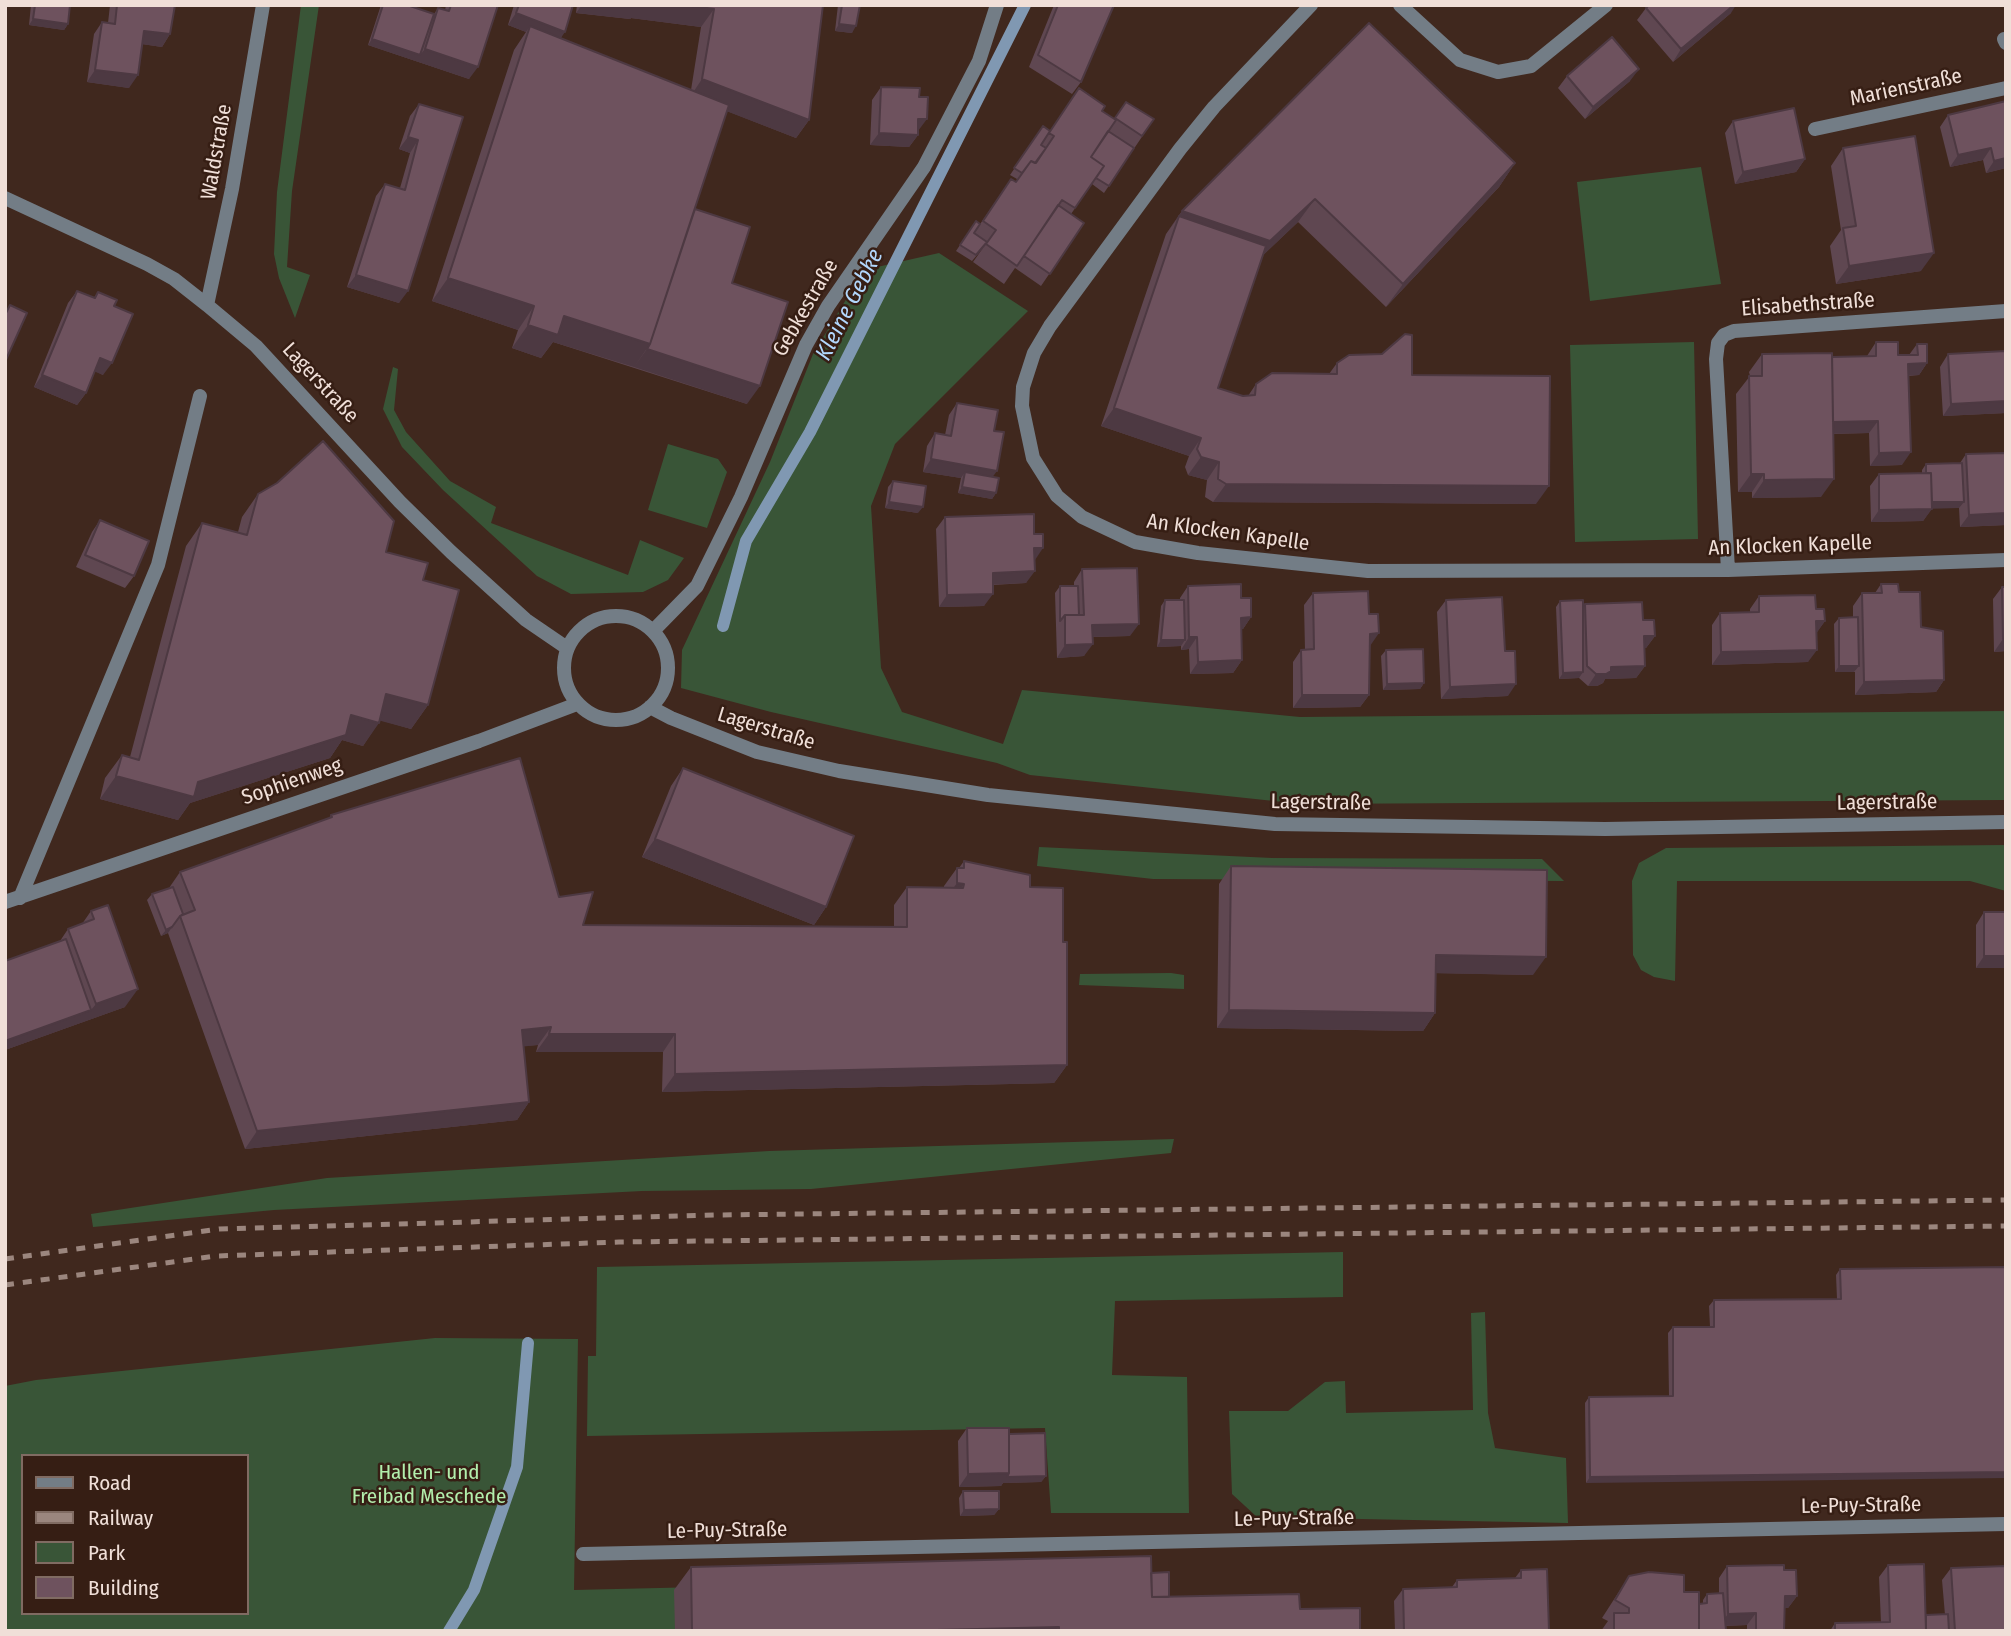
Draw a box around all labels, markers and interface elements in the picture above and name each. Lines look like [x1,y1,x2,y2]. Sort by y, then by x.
street label: Marienstraße [1848,64,1964,112]
street label: Waldstraße [196,102,238,202]
water label: Kleine Gebke [810,245,890,365]
street label: Gebkestraße [768,255,844,361]
street label: Elisabethstraße [1741,288,1875,322]
street label: Lagerstraße [276,338,364,428]
street label: An Klocken Kapelle [1145,509,1311,557]
street label: An Klocken Kapelle [1708,531,1872,561]
street label: Lagerstraße [714,702,818,756]
street label: Sophienweg [239,753,345,811]
street label: Lagerstraße [1270,790,1372,816]
street label: Lagerstraße [1836,790,1938,816]
legend [21,1454,248,1615]
park label: Hallen- und Freibad Meschede [352,1460,506,1510]
text: Road [88,1470,132,1496]
street label: Le-Puy-Straße [1801,1492,1921,1520]
text: Railway [88,1505,153,1531]
street label: Le-Puy-Straße [1234,1505,1354,1533]
street label: Le-Puy-Straße [667,1517,787,1545]
text: Park [88,1540,125,1566]
text: Building [88,1575,159,1601]

